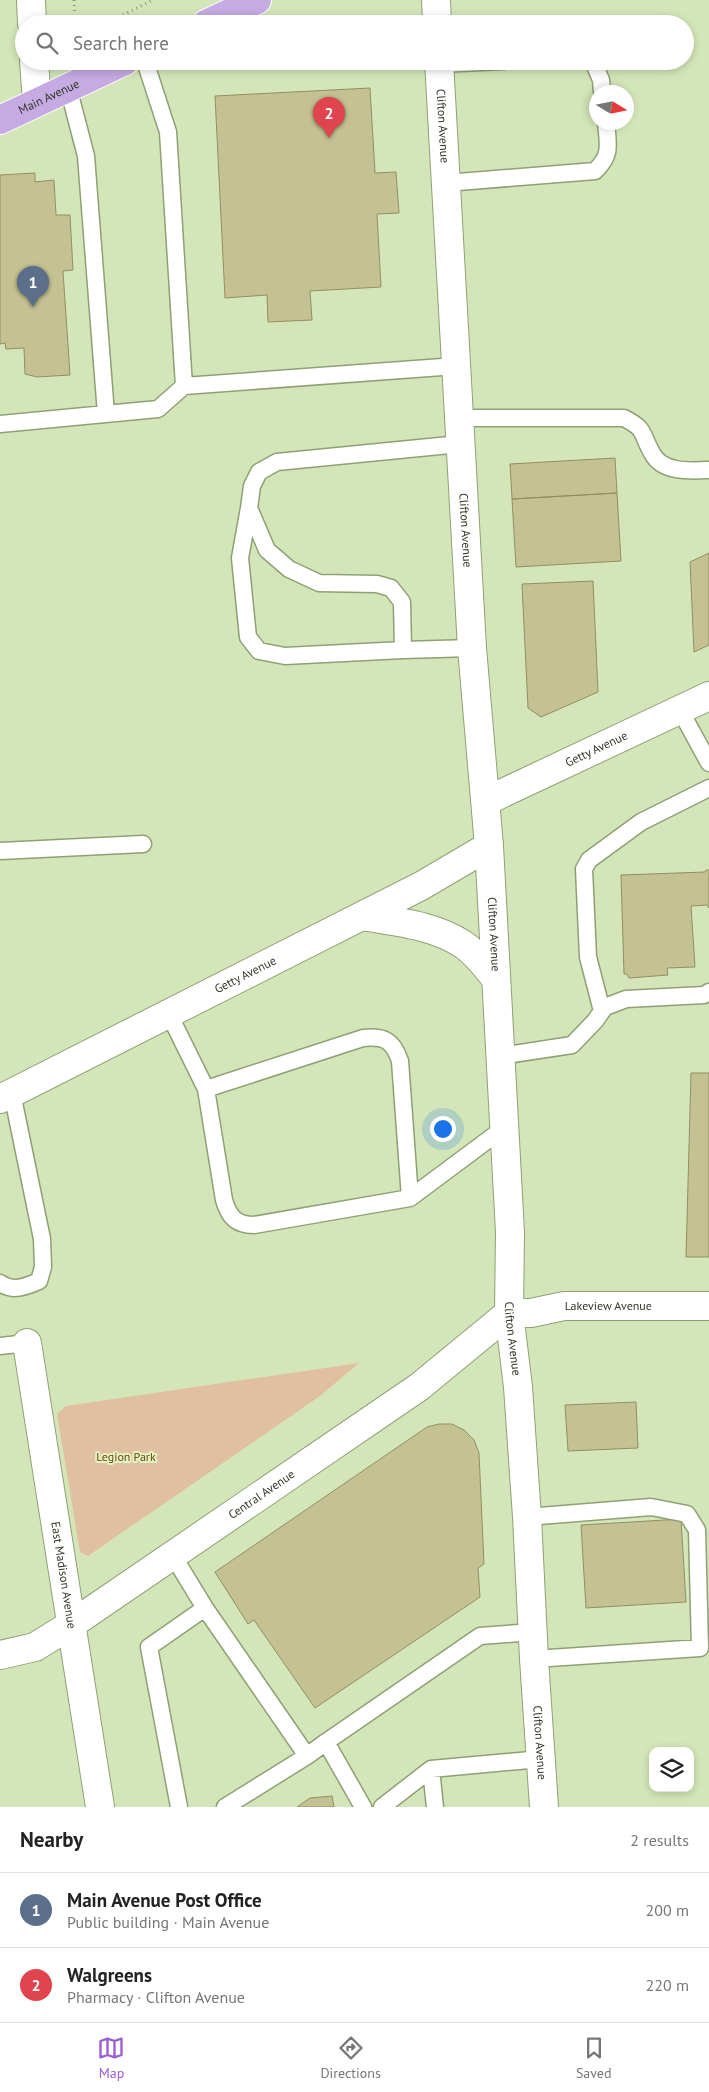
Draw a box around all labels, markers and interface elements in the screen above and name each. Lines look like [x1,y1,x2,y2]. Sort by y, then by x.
search box [15,15,694,70]
icon: search [33,29,61,57]
text: Search here [73,31,169,55]
street label: Main Avenue [16,76,81,117]
north arrow [589,85,634,130]
street label: Clifton Avenue [434,88,453,164]
pin: 2 [313,97,345,138]
pin: 1 [17,266,49,307]
street label: Clifton Avenue [456,493,475,568]
street label: Getty Avenue [563,727,630,770]
street label: Clifton Avenue [485,897,504,972]
street label: Getty Avenue [212,953,279,996]
your location [430,1116,456,1142]
street label: Lakeview Avenue [565,1298,652,1313]
street label: Clifton Avenue [502,1301,525,1376]
park label: Legion Park [96,1449,156,1464]
street label: Central Avenue [225,1466,297,1522]
street label: East Madison Avenue [48,1520,80,1630]
street label: Clifton Avenue [530,1705,550,1780]
map controls [649,1747,694,1792]
button: layers [649,1747,694,1792]
text: Nearby [20,1826,83,1853]
text: 2 results [630,1830,689,1850]
text: Main Avenue Post Office [67,1888,262,1912]
text: 1 [31,1900,41,1920]
text: 200 m [646,1900,689,1920]
text: Public building · Main Avenue [67,1912,269,1932]
text: Walgreens [67,1963,152,1987]
text: 2 [31,1975,41,1995]
text: 220 m [646,1975,689,1995]
text: Pharmacy · Clifton Avenue [67,1987,245,2007]
tab: Map [97,2034,125,2082]
tab: Directions [320,2034,381,2082]
tab: Saved [576,2034,612,2082]

